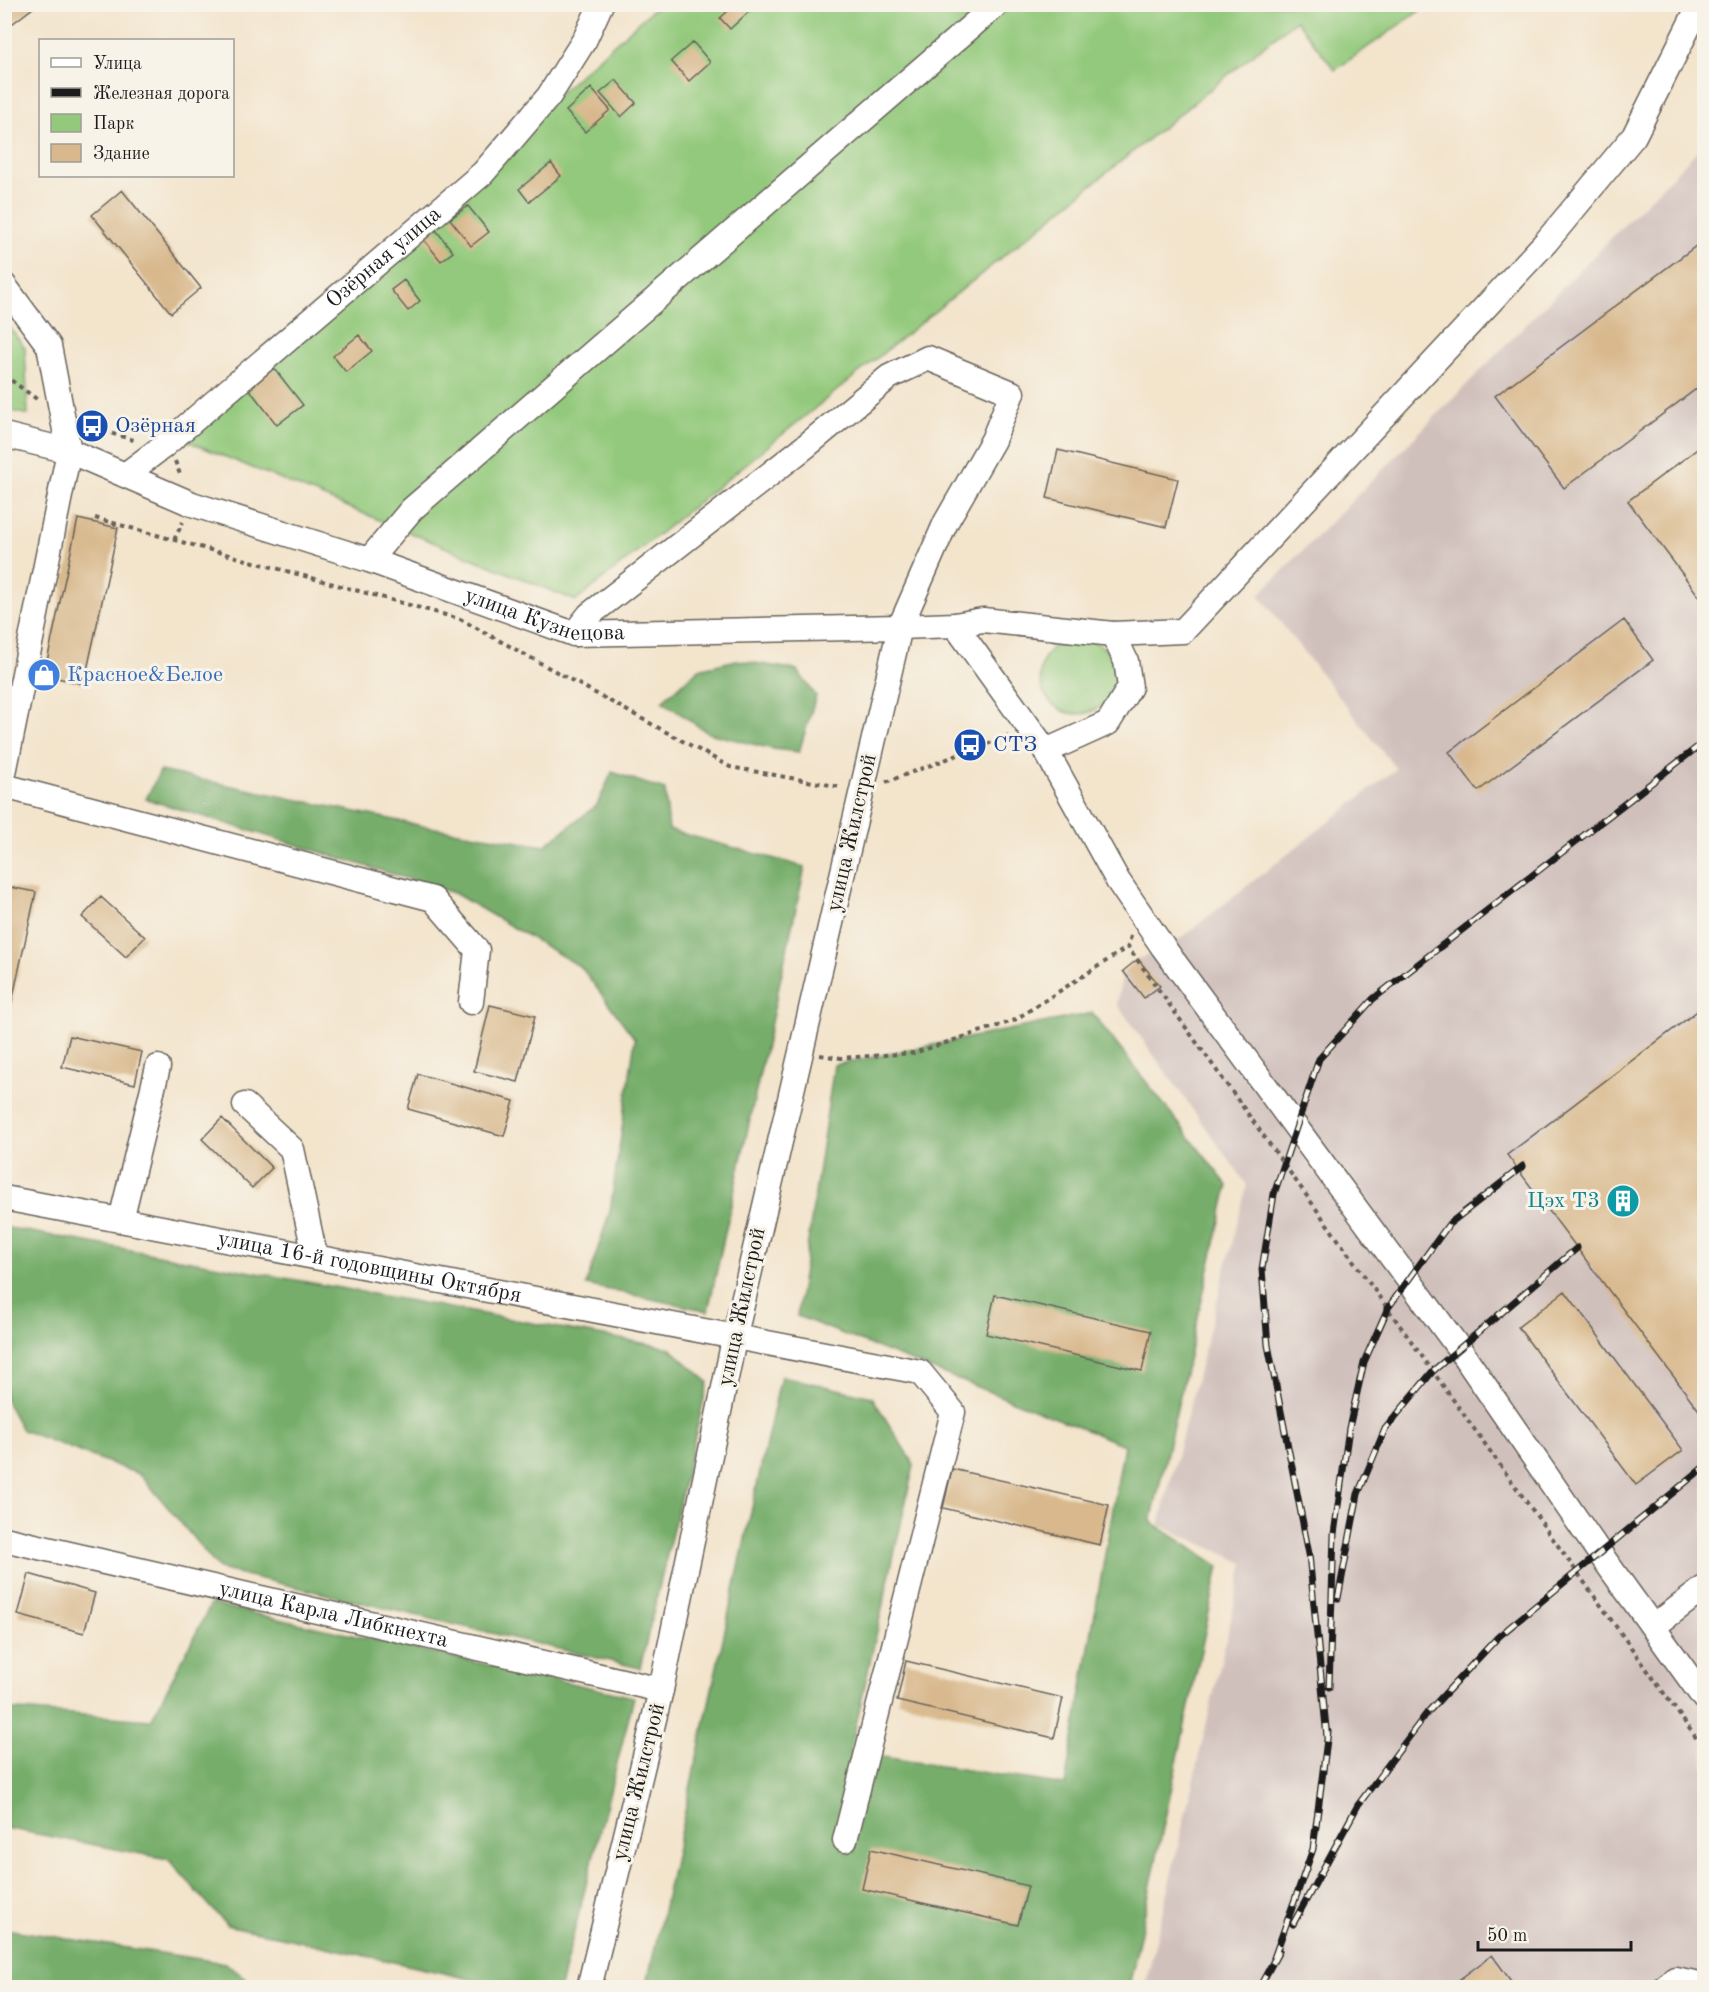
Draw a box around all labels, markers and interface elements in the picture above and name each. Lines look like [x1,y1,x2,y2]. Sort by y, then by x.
legend [39,39,234,177]
text: Улица [93,55,142,73]
text: Железная дорога [93,85,230,103]
text: Парк [93,115,134,133]
text: Здание [93,145,150,163]
street label: Озёрная улица [322,203,446,313]
bus stop icon: Озёрная [74,408,110,444]
place label: Озёрная [115,415,196,437]
street label: улица Кузнецова [461,584,625,645]
shop icon: Красное&Белое [26,657,62,693]
place label: Красное&Белое [67,664,223,686]
bus stop icon: СТЗ [952,727,988,763]
place label: СТЗ [993,734,1037,756]
street label: улица Жилстрой [823,752,881,914]
building icon: Цэх Т3 [1605,1183,1641,1219]
place label: Цэх Т3 [1527,1190,1600,1212]
street label: улица Жилстрой [714,1226,770,1388]
street label: улица 16-й годовщины Октября [216,1228,523,1307]
street label: улица Карла Либкнехта [217,1578,450,1652]
street label: улица Жилстрой [609,1701,669,1863]
scale bar [1478,1914,1631,1952]
text: 50 m [1487,1927,1527,1945]

